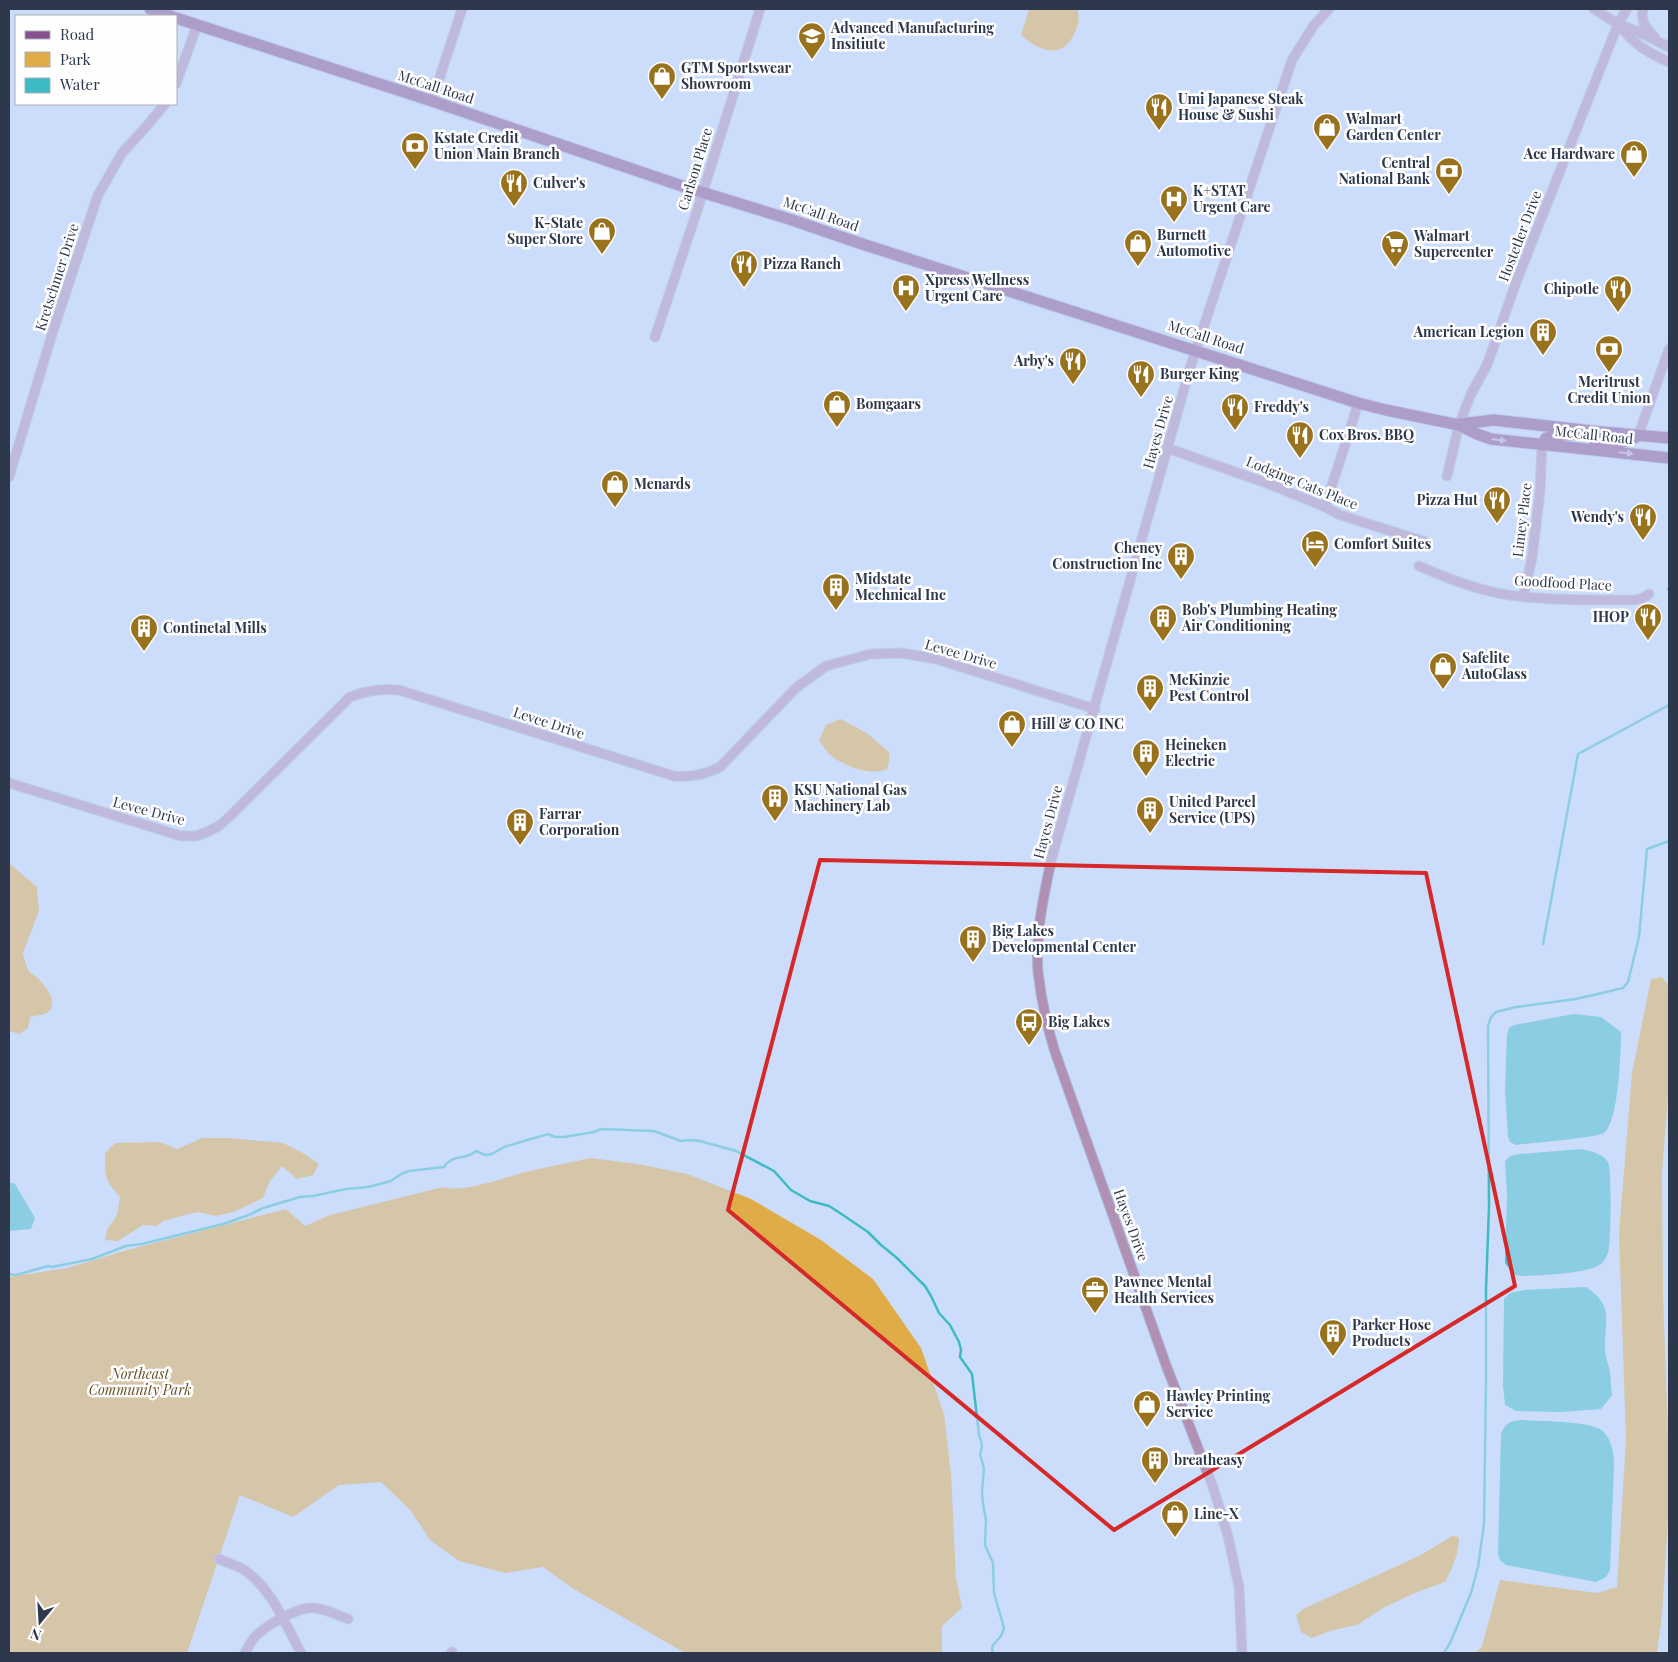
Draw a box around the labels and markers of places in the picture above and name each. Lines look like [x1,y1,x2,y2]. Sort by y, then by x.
place label: Advanced Manufacturing Insitiute [830,18,994,53]
school or university icon: Advanced Manufacturing Insitiute [797,21,827,60]
place label: GTM Sportswear Showroom [681,58,791,93]
shop icon: GTM Sportswear Showroom [647,61,677,100]
place label: Umi Japanese Steak House & Sushi [1178,89,1304,124]
restaurant icon: Umi Japanese Steak House & Sushi [1144,92,1174,131]
place label: Walmart Garden Center [1345,109,1441,144]
shop icon: Walmart Garden Center [1312,112,1342,151]
place label: Kstate Credit Union Main Branch [434,128,560,163]
bank icon: Kstate Credit Union Main Branch [400,131,430,170]
shop icon: Ace Hardware [1619,139,1649,178]
place label: Ace Hardware [1523,144,1615,163]
place label: Central National Bank [1339,153,1431,188]
bank icon: Central National Bank [1434,156,1464,195]
restaurant icon: Culver's [499,168,529,207]
place label: Culver's [533,173,585,192]
place label: K+STAT Urgent Care [1193,181,1271,216]
hospital icon: K+STAT Urgent Care [1159,184,1189,223]
place label: K-State Super Store [507,213,583,248]
shop icon: K-State Super Store [587,216,617,255]
place label: Burnett Automotive [1156,225,1231,260]
place label: Walmart Supercenter [1413,226,1494,261]
shop icon: Burnett Automotive [1123,228,1153,267]
supermarket icon: Walmart Supercenter [1380,229,1410,268]
restaurant icon: Pizza Ranch [729,249,759,288]
place label: Pizza Ranch [763,254,842,273]
place label: Xpress Wellness Urgent Care [925,270,1029,305]
hospital icon: Xpress Wellness Urgent Care [891,273,921,312]
restaurant icon: Chipotle [1603,274,1633,313]
place label: Chipotle [1544,279,1599,298]
building icon: American Legion [1528,317,1558,356]
place label: American Legion [1413,322,1524,341]
bank icon: Meritrust Credit Union [1594,334,1624,373]
restaurant icon: Arby's [1058,346,1088,385]
place label: Arby's [1013,351,1054,370]
restaurant icon: Burger King [1126,359,1156,398]
place label: Burger King [1160,364,1239,383]
place label: Meritrust Credit Union [1567,372,1651,407]
shop icon: Bomgaars [822,389,852,428]
restaurant icon: Freddy's [1220,392,1250,431]
place label: Bomgaars [856,394,921,413]
place label: Freddy's [1254,397,1309,416]
restaurant icon: Cox Bros. BBQ [1285,420,1315,459]
place label: Cox Bros. BBQ [1319,425,1414,444]
shop icon: Menards [600,469,630,508]
place label: Menards [634,474,691,493]
restaurant icon: Pizza Hut [1482,485,1512,524]
place label: Pizza Hut [1416,490,1478,509]
restaurant icon: Wendy's [1628,502,1658,541]
place label: Wendy's [1570,507,1624,526]
hotel icon: Comfort Suites [1300,529,1330,568]
place label: Comfort Suites [1334,534,1431,553]
place label: Cheney Construction Inc [1052,538,1163,573]
building icon: Cheney Construction Inc [1166,541,1196,580]
place label: Midstate Mechnical Inc [855,569,946,604]
building icon: Midstate Mechnical Inc [821,572,851,611]
place label: Bob's Plumbing Heating Air Conditioning [1181,600,1337,635]
restaurant icon: IHOP [1633,602,1663,641]
building icon: Bob's Plumbing Heating Air Conditioning [1148,603,1178,642]
place label: IHOP [1593,607,1629,626]
building icon: Continetal Mills [129,613,159,652]
place label: Continetal Mills [163,618,267,637]
place label: Safelite AutoGlass [1461,648,1527,683]
shop icon: Safelite AutoGlass [1428,651,1458,690]
place label: McKinzie Pest Control [1169,670,1250,705]
building icon: McKinzie Pest Control [1135,673,1165,712]
shop icon: Hill & CO INC [997,709,1027,748]
place label: Hill & CO INC [1031,714,1124,733]
place label: Heineken Electric [1165,735,1227,770]
building icon: Heineken Electric [1131,738,1161,777]
place label: KSU National Gas Machinery Lab [794,780,907,815]
building icon: KSU National Gas Machinery Lab [760,783,790,822]
place label: United Parcel Service (UPS) [1169,792,1256,827]
building icon: United Parcel Service (UPS) [1135,795,1165,834]
place label: Farrar Corporation [539,804,620,839]
building icon: Farrar Corporation [505,807,535,846]
place label: Big Lakes Developmental Center [992,921,1137,956]
building icon: Big Lakes Developmental Center [958,924,988,963]
bus stop icon: Big Lakes [1014,1007,1044,1046]
place label: Big Lakes [1048,1012,1110,1031]
place label: Pawnee Mental Health Services [1114,1272,1214,1307]
office icon: Pawnee Mental Health Services [1080,1275,1110,1314]
place label: Parker Hose Products [1352,1315,1431,1350]
building icon: Parker Hose Products [1318,1318,1348,1357]
place label: Hawley Printing Service [1166,1386,1270,1421]
shop icon: Hawley Printing Service [1132,1389,1162,1428]
building icon: breatheasy [1140,1445,1170,1484]
place label: breatheasy [1174,1450,1245,1469]
shop icon: Line-X [1160,1499,1190,1538]
place label: Line-X [1194,1504,1239,1523]

